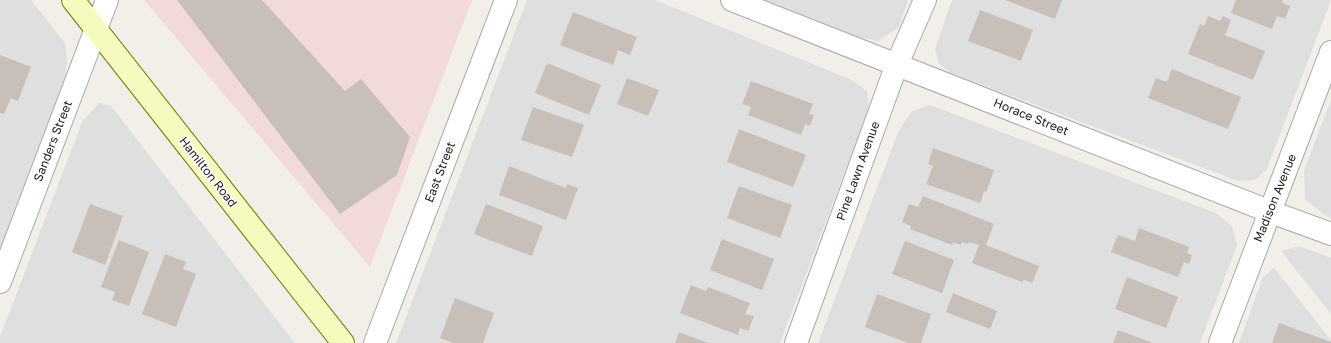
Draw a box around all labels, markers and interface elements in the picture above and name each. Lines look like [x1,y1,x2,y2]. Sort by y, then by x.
street label: Horace Street [991,95,1071,138]
street label: Sanders Street [30,98,75,184]
street label: Pine Lawn Avenue [833,119,882,222]
street label: Hamilton Road [176,134,241,210]
street label: East Street [421,139,458,204]
street label: Madison Avenue [1250,151,1299,244]

